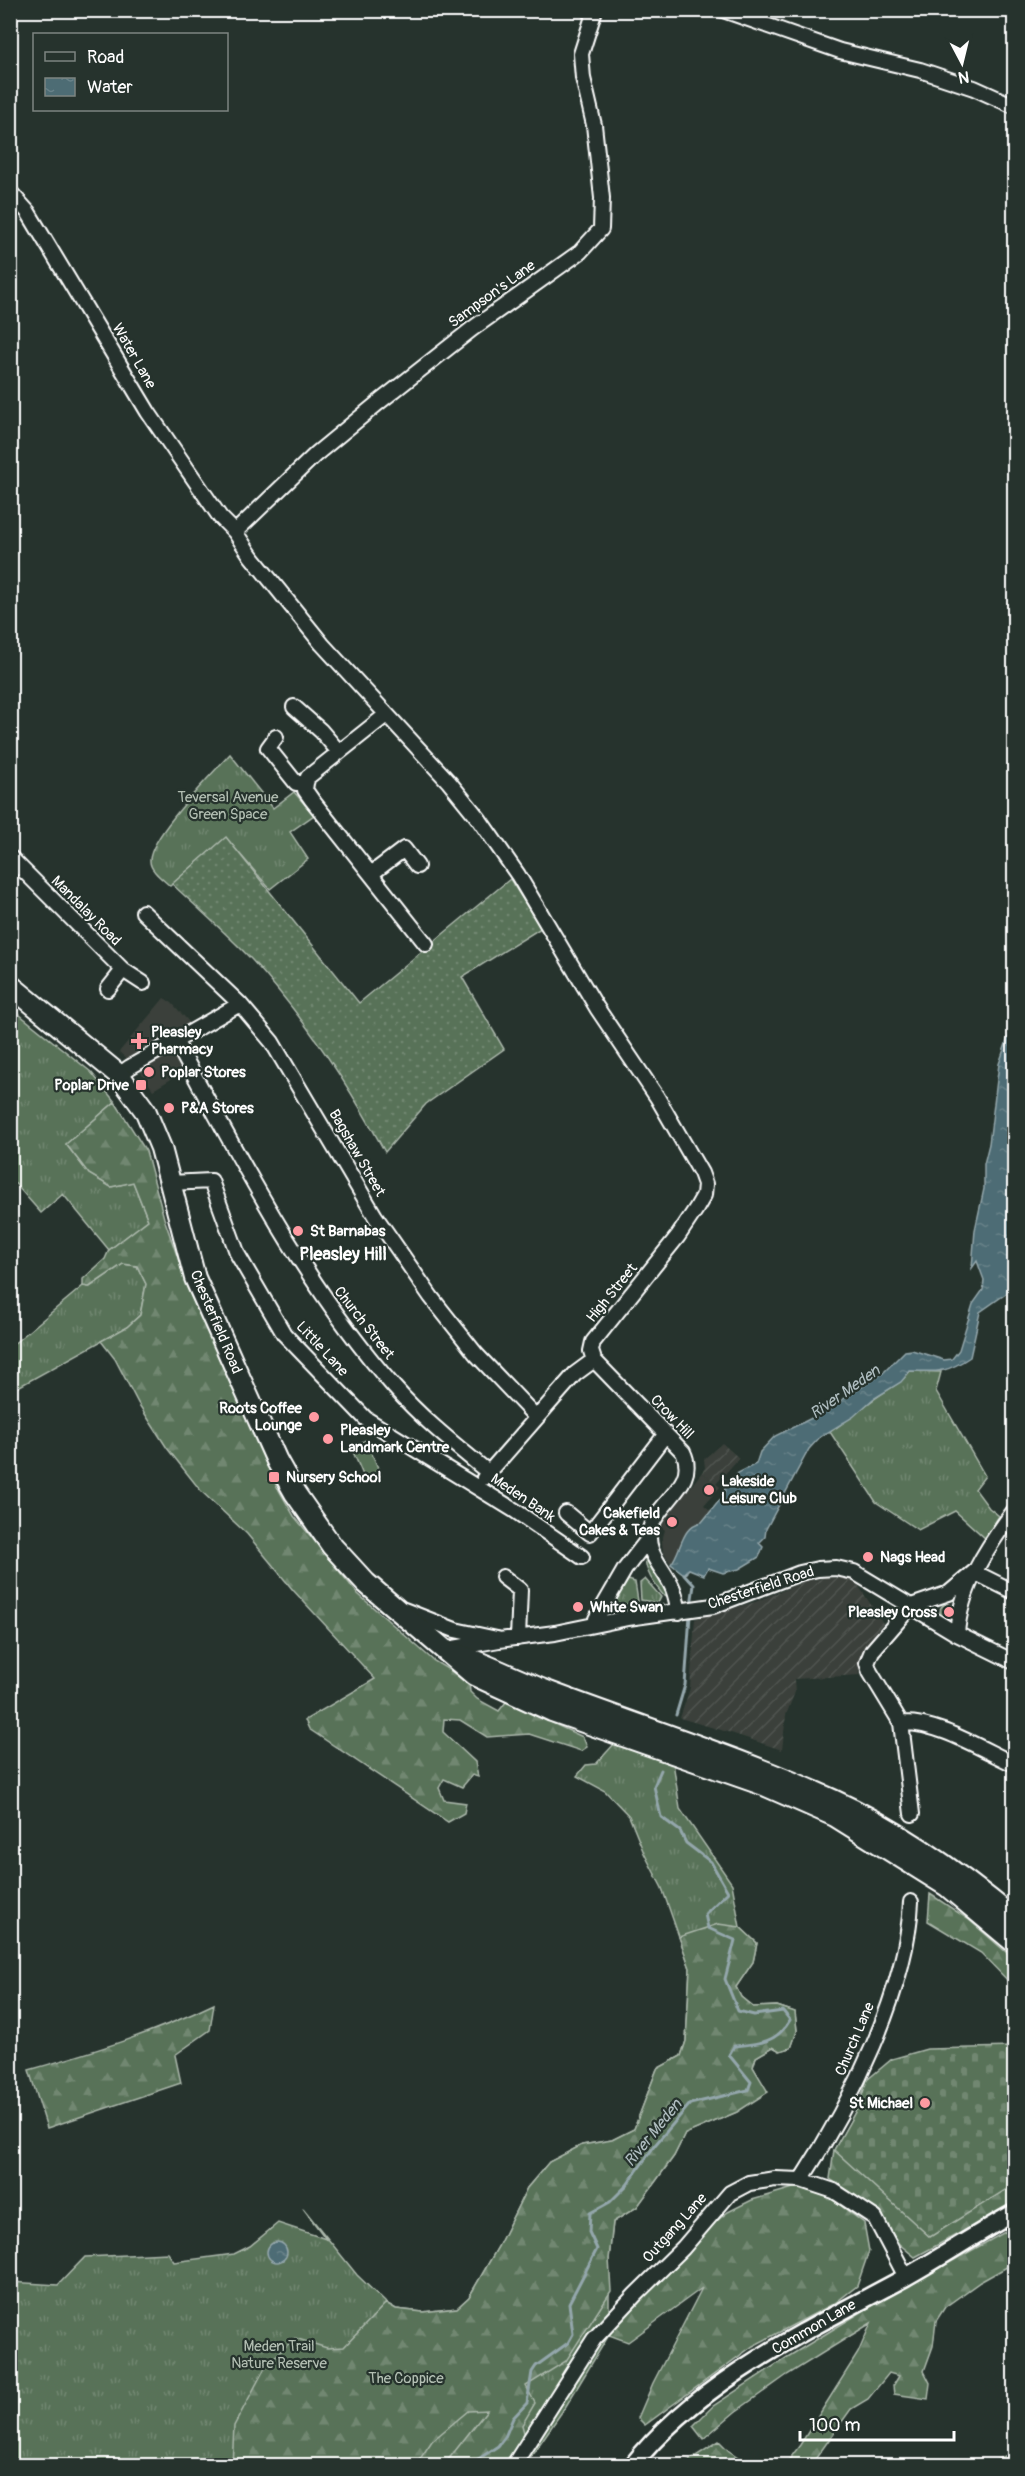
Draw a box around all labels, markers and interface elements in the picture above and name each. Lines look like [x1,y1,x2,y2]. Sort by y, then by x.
legend [33,33,228,111]
north arrow [932,33,992,93]
text: Road [87,46,124,69]
text: N [957,66,970,88]
text: Water [87,76,133,99]
street label: Sampson's Lane [445,256,540,332]
street label: Water Lane [108,320,161,393]
park label: Teversal Avenue Green Space [178,788,279,824]
street label: Mandalay Road [47,872,125,950]
place label: Pleasley Pharmacy [151,1023,214,1059]
marker: Pleasley Pharmacy [132,1034,146,1048]
place label: Poplar Stores [161,1063,246,1082]
marker: Poplar Stores [142,1065,156,1079]
place label: Poplar Drive [54,1076,130,1095]
marker: Poplar Drive [134,1078,148,1092]
place label: P&A Stores [181,1099,254,1118]
marker: P&A Stores [162,1101,176,1115]
street label: Bagshaw Street [324,1106,390,1201]
place label: St Barnabas [310,1222,386,1241]
marker: St Barnabas [291,1224,305,1238]
district label: Pleasley Hill [299,1243,387,1266]
street label: High Street [582,1259,642,1327]
street label: Chesterfield Road [186,1267,246,1377]
street label: Church Street [329,1283,399,1364]
street label: Little Lane [292,1318,353,1381]
water label: River Meden [806,1360,885,1423]
street label: Crow Hill [646,1391,698,1443]
place label: Roots Coffee Lounge [219,1399,303,1435]
marker: Roots Coffee Lounge [307,1410,321,1424]
place label: Pleasley Landmark Centre [340,1421,450,1457]
marker: Pleasley Landmark Centre [321,1432,335,1446]
place label: Nursery School [286,1468,381,1487]
street label: Meden Bank [487,1469,560,1527]
marker: Nursery School [267,1470,281,1484]
place label: Lakeside Leisure Club [721,1472,797,1508]
marker: Lakeside Leisure Club [702,1483,716,1497]
place label: Cakefield Cakes & Teas [579,1504,660,1540]
marker: Cakefield Cakes & Teas [665,1515,679,1529]
place label: Nags Head [880,1548,945,1567]
marker: Nags Head [861,1550,875,1564]
street label: Chesterfield Road [705,1562,817,1614]
place label: White Swan [590,1598,664,1617]
marker: White Swan [571,1600,585,1614]
place label: Pleasley Cross [848,1603,937,1622]
marker: Pleasley Cross [942,1605,956,1619]
street label: Church Lane [831,1999,879,2079]
place label: St Michael [849,2094,913,2113]
water label: River Meden [620,2095,687,2171]
marker: St Michael [918,2096,932,2110]
street label: Outgang Lane [639,2189,712,2267]
street label: Common Lane [769,2295,860,2359]
park label: Meden Trail Nature Reserve [231,2337,327,2373]
park label: The Coppice [368,2369,444,2388]
scale bar [800,2404,954,2442]
text: 100 m [809,2414,861,2437]

